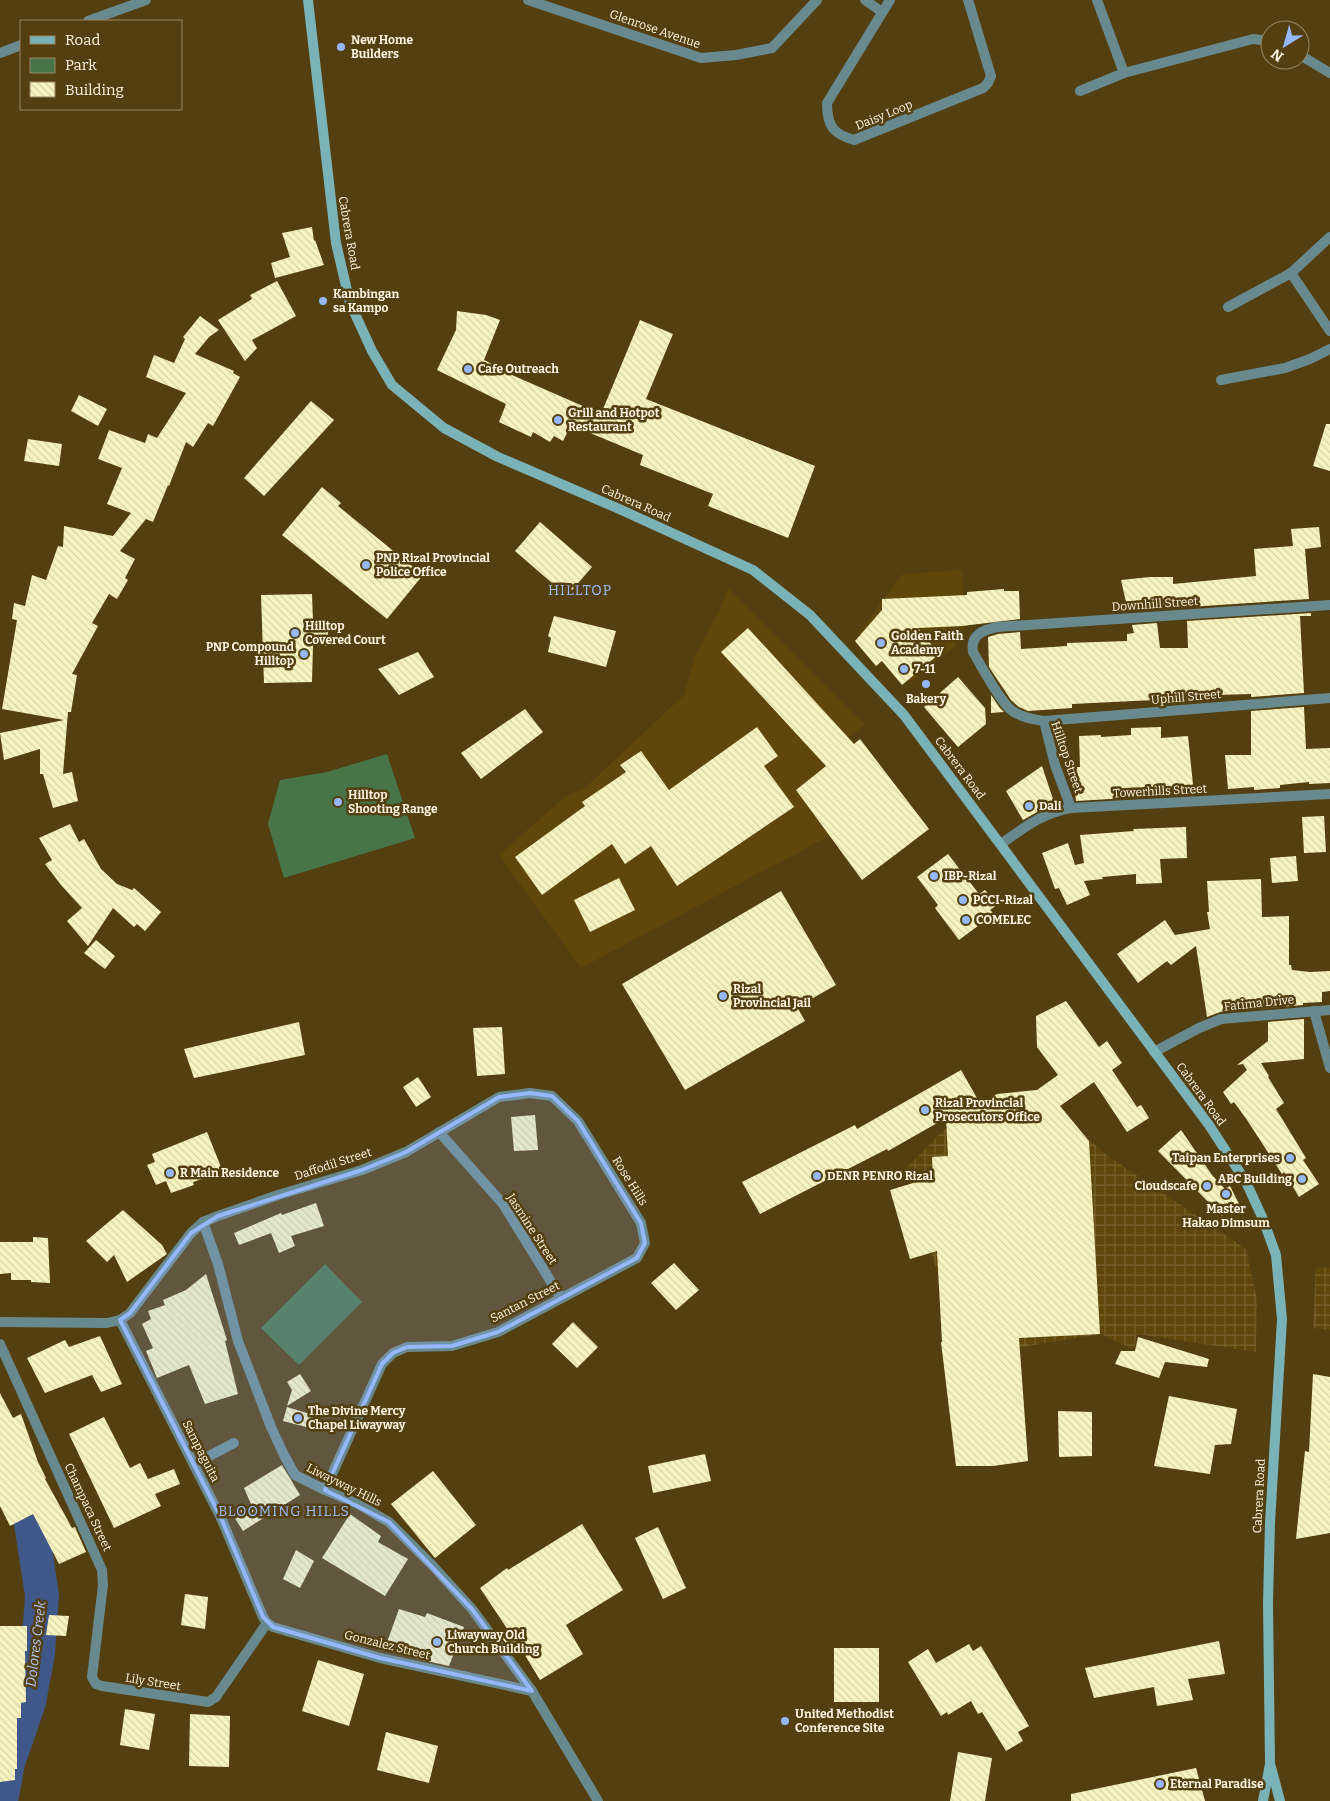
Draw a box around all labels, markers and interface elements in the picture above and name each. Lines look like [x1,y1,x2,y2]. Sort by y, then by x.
street label: Glenrose Avenue [608,7,702,51]
legend [20,20,182,110]
north arrow [1260,20,1310,70]
text: Road [65,31,100,49]
place label: New Home Builders [351,33,413,61]
marker: New Home Builders [335,41,347,53]
text: N [1268,45,1287,65]
text: Park [65,56,97,74]
text: Building [65,81,124,99]
street label: Daisy Loop [853,97,915,133]
street label: Cabrera Road [336,195,362,271]
place label: Kambingan sa Kampo [333,287,400,315]
marker: Kambingan sa Kampo [317,295,329,307]
place label: Cafe Outreach [478,362,559,376]
marker: Cafe Outreach [462,363,474,375]
place label: Grill and Hotpot Restaurant [568,406,660,434]
marker: Grill and Hotpot Restaurant [552,414,564,426]
street label: Cabrera Road [599,481,673,525]
place label: PNP Rizal Provincial Police Office [376,551,490,579]
marker: PNP Rizal Provincial Police Office [360,559,372,571]
district label: HILLTOP [548,582,612,599]
street label: Downhill Street [1111,594,1199,614]
place label: Hilltop Covered Court [305,619,386,647]
marker: Hilltop Covered Court [289,627,301,639]
place label: Golden Faith Academy [891,629,964,657]
marker: Golden Faith Academy [875,637,887,649]
place label: PNP Compound Hilltop [206,640,295,668]
marker: PNP Compound Hilltop [298,648,310,660]
place label: 7-11 [914,662,936,676]
marker: 7-11 [898,663,910,675]
marker: Bakery [920,678,932,690]
street label: Uphill Street [1150,687,1222,707]
place label: Bakery [906,692,946,706]
street label: Hilltop Street [1048,719,1086,795]
street label: Cabrera Road [932,734,988,802]
street label: Towerhills Street [1113,782,1208,800]
place label: Hilltop Shooting Range [348,788,438,816]
marker: Hilltop Shooting Range [332,796,344,808]
place label: Dali [1039,799,1062,813]
marker: Dali [1023,800,1035,812]
place label: IBP-Rizal [944,869,997,883]
marker: IBP-Rizal [928,870,940,882]
place label: PCCI-Rizal [973,893,1033,907]
marker: PCCI-Rizal [957,894,969,906]
place label: COMELEC [976,913,1032,927]
marker: COMELEC [960,914,972,926]
place label: Rizal Provincial Jail [733,982,811,1010]
marker: Rizal Provincial Jail [717,990,729,1002]
street label: Fatima Drive [1223,992,1295,1014]
street label: Cabrera Road [1173,1060,1229,1128]
place label: Rizal Provincial Prosecutors Office [935,1096,1040,1124]
marker: Rizal Provincial Prosecutors Office [919,1104,931,1116]
street label: Daffodil Street [293,1145,374,1183]
place label: Taipan Enterprises [1172,1151,1280,1165]
marker: Taipan Enterprises [1284,1152,1296,1164]
street label: Rose Hills [609,1154,651,1208]
place label: R Main Residence [180,1166,280,1180]
marker: R Main Residence [164,1167,176,1179]
place label: DENR PENRO Rizal [827,1169,933,1183]
marker: DENR PENRO Rizal [811,1170,823,1182]
place label: ABC Building [1218,1172,1292,1186]
marker: ABC Building [1296,1173,1308,1185]
place label: Cloudscafe [1135,1179,1197,1193]
marker: Cloudscafe [1201,1180,1213,1192]
marker: Master Hakao Dimsum [1220,1188,1232,1200]
street label: Jasmine Street [503,1190,560,1268]
place label: Master Hakao Dimsum [1182,1202,1270,1230]
street label: Santan Street [488,1278,563,1325]
place label: The Divine Mercy Chapel Liwayway [308,1404,406,1432]
marker: The Divine Mercy Chapel Liwayway [292,1412,304,1424]
street label: Sampaguita [180,1418,223,1484]
street label: Cabrera Road [1250,1458,1268,1534]
street label: Champaca Street [62,1461,115,1554]
street label: Liwayway Hills [304,1461,384,1509]
district label: BLOOMING HILLS [218,1503,350,1520]
water label: Dolores Creek [22,1600,50,1688]
street label: Gonzalez Street [343,1628,432,1663]
place label: Liwayway Old Church Building [447,1628,539,1656]
marker: Liwayway Old Church Building [431,1636,443,1648]
street label: Lily Street [124,1671,182,1693]
place label: United Methodist Conference Site [795,1707,894,1735]
marker: United Methodist Conference Site [779,1715,791,1727]
place label: Eternal Paradise [1170,1777,1264,1791]
marker: Eternal Paradise [1154,1778,1166,1790]

